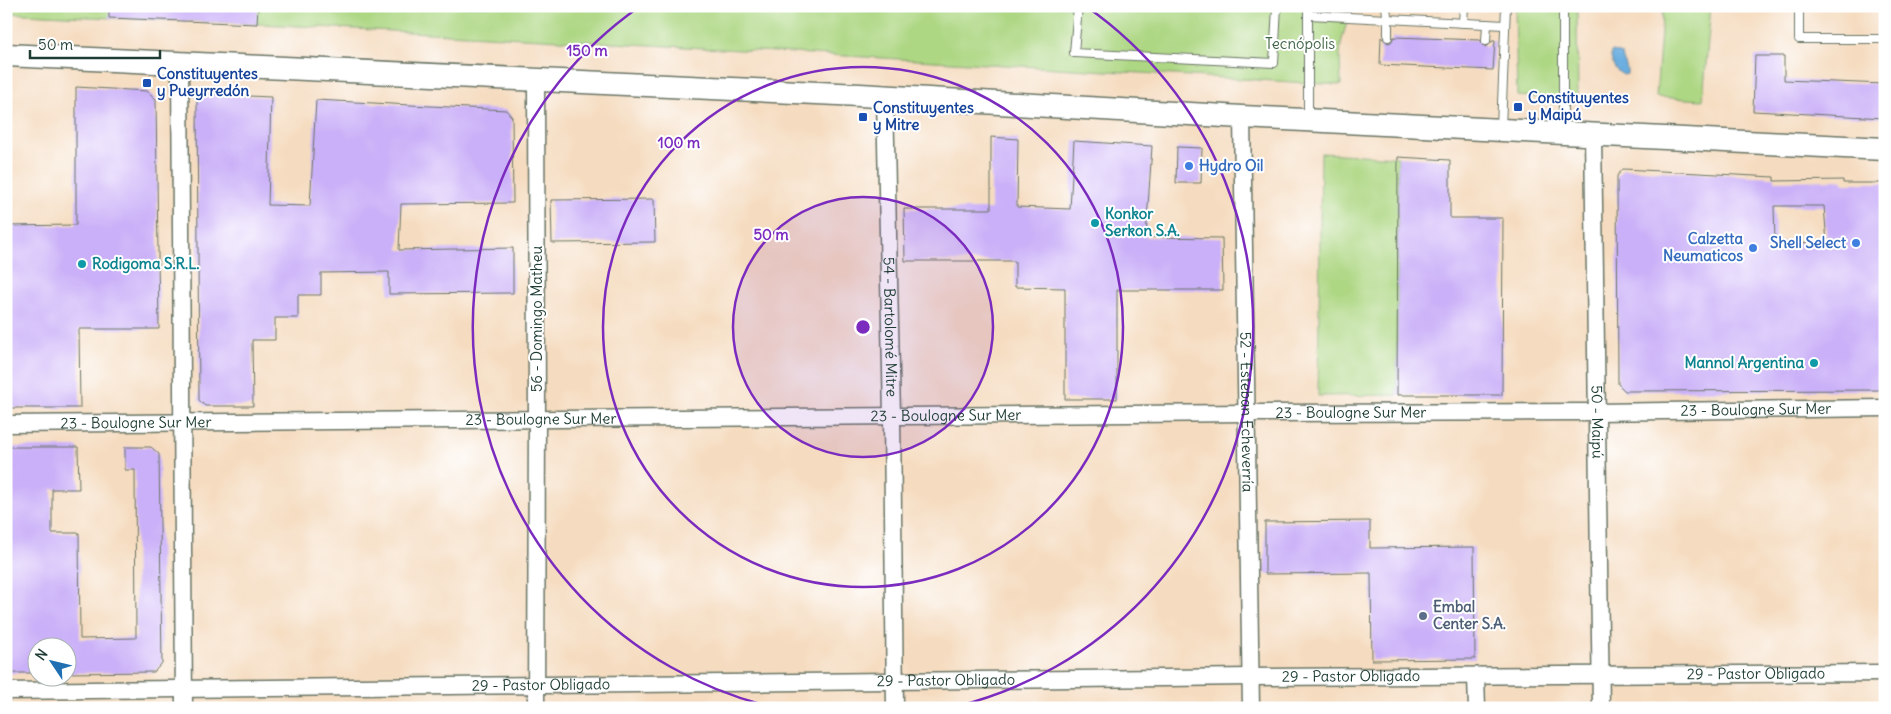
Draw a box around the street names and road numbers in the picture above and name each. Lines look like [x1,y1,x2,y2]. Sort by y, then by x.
street label: 56 - Domingo Matheu [527,245,546,392]
street label: 54 - Bartolomé Mitre [880,257,902,397]
street label: 52 - Esteban Echeverría [1236,331,1258,493]
street label: 50 - Maipú [1588,385,1608,459]
street label: 23 - Boulogne Sur Mer [1680,399,1832,420]
street label: 23 - Boulogne Sur Mer [1275,402,1426,422]
street label: 23 - Boulogne Sur Mer [870,405,1022,425]
street label: 23 - Boulogne Sur Mer [465,409,617,429]
street label: 23 - Boulogne Sur Mer [60,412,212,433]
street label: 29 - Pastor Obligado [1687,663,1825,683]
street label: 29 - Pastor Obligado [1282,666,1420,686]
street label: 29 - Pastor Obligado [877,670,1015,690]
street label: 29 - Pastor Obligado [472,674,610,695]

